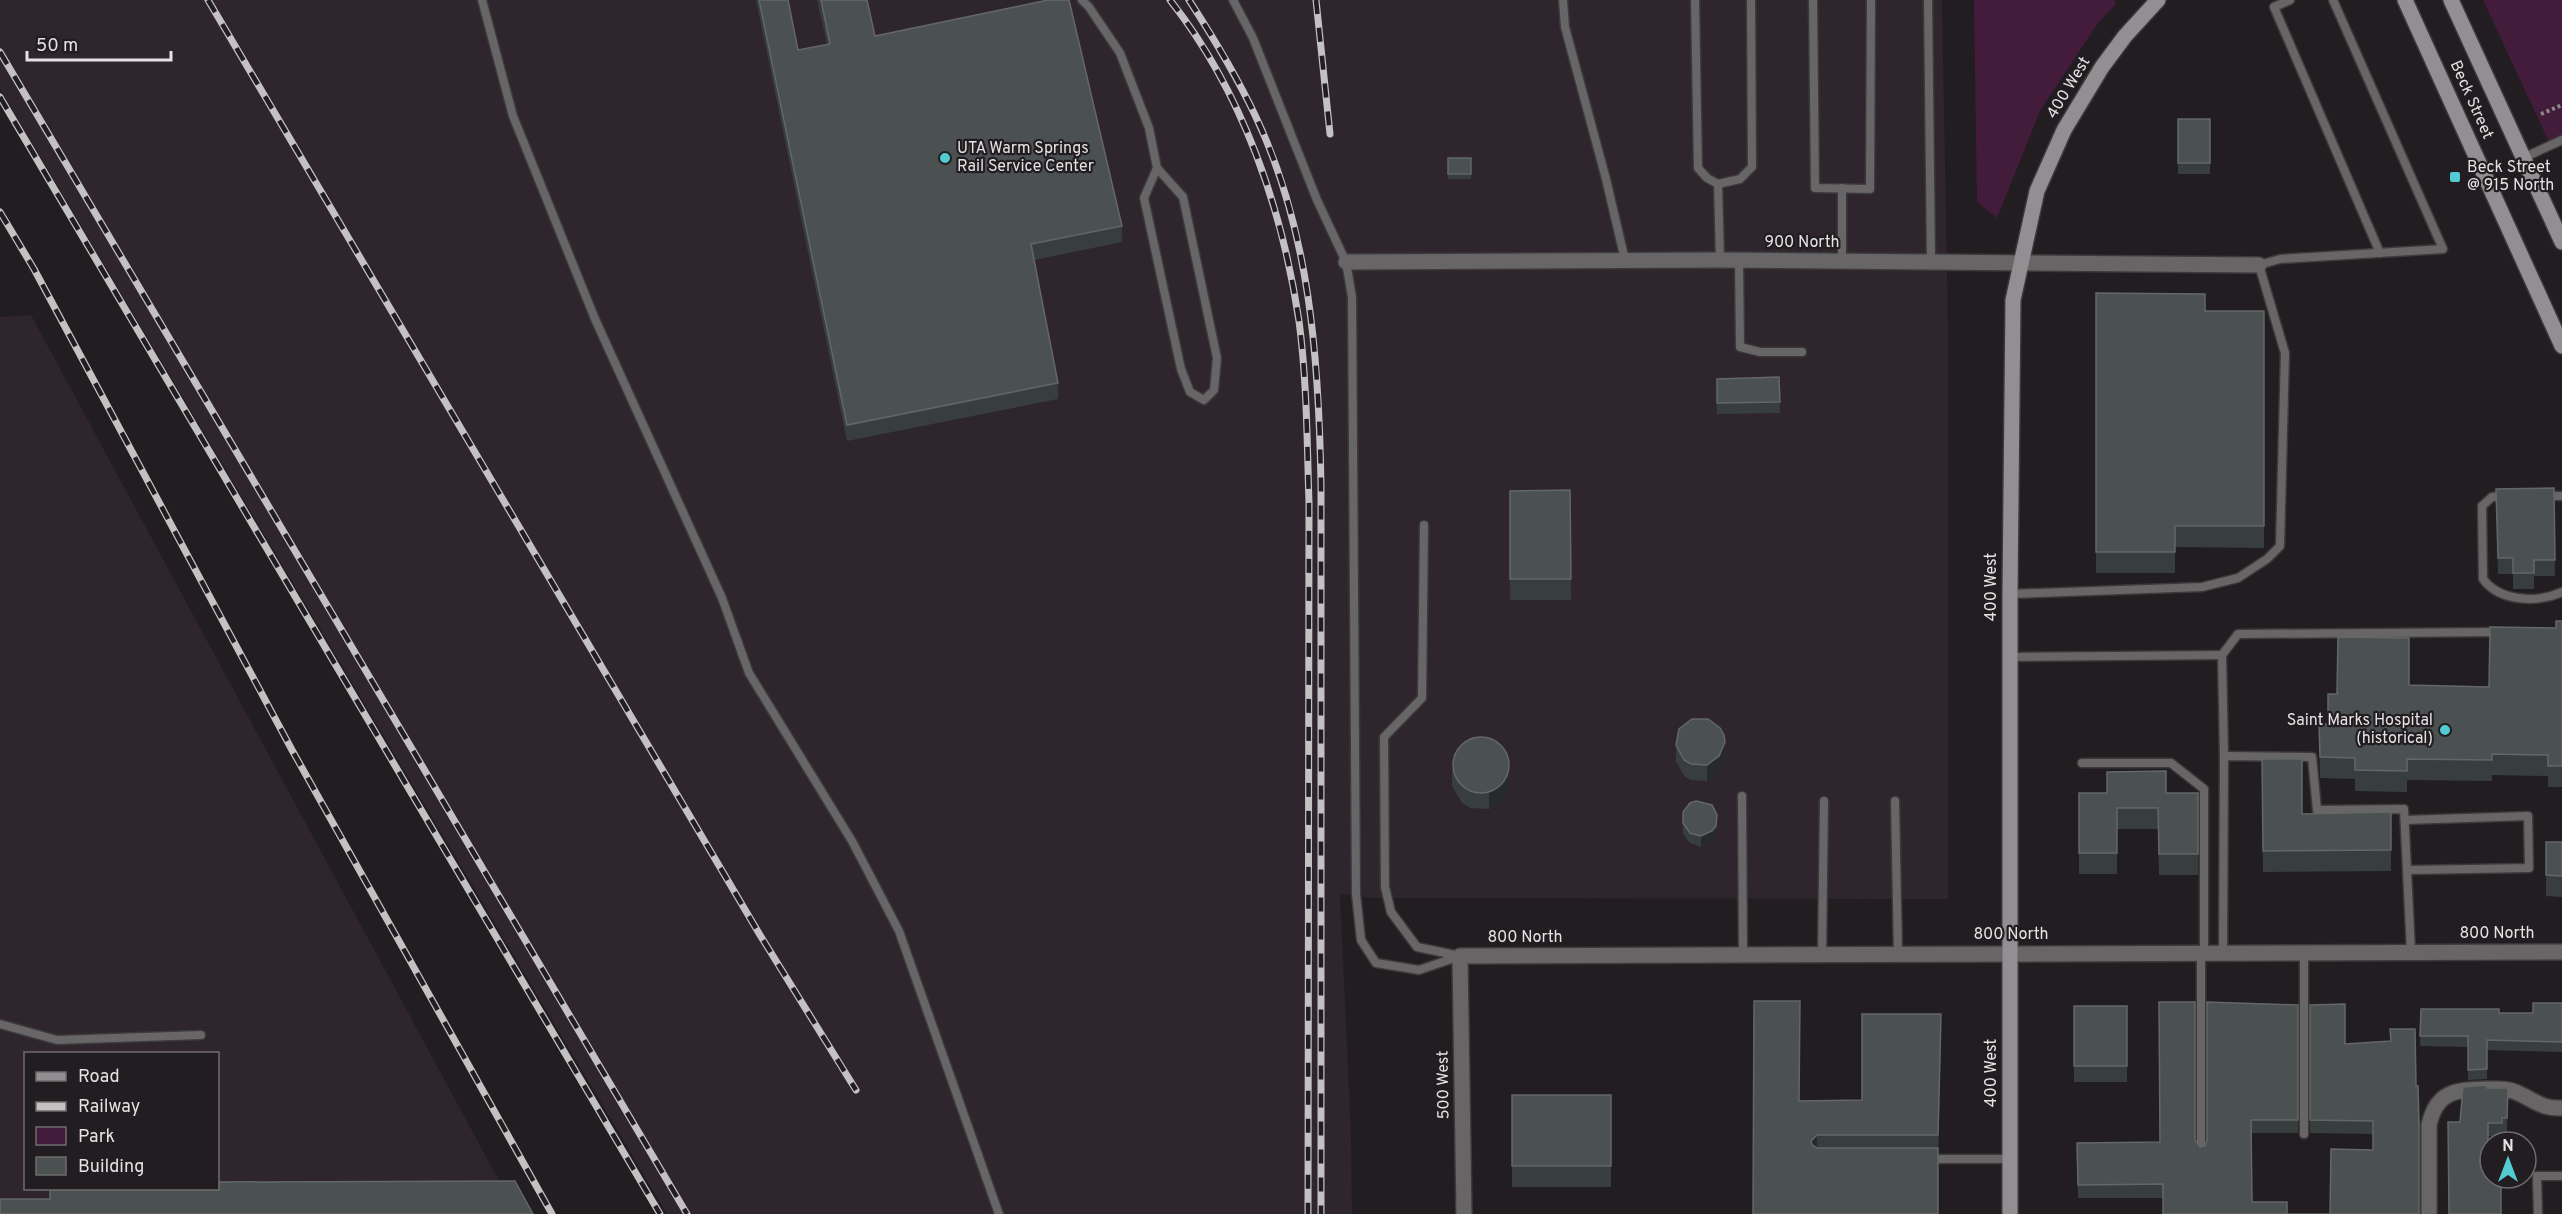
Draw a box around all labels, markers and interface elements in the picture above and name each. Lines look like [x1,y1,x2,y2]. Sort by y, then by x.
scale bar [27,24,171,62]
text: 50 m [36,35,78,58]
street label: 400 West [2043,53,2095,123]
street label: Beck Street [2445,58,2497,142]
place label: UTA Warm Springs Rail Service Center [957,139,1094,177]
marker: UTA Warm Springs Rail Service Center [938,151,952,165]
place label: Beck Street @ 915 North [2467,158,2554,196]
marker: Beck Street @ 915 North [2448,170,2462,184]
street label: 900 North [1764,233,1840,253]
street label: 400 West [1982,553,2002,621]
place label: Saint Marks Hospital (historical) [2287,711,2433,749]
marker: Saint Marks Hospital (historical) [2438,723,2452,737]
street label: 800 North [2459,924,2535,944]
street label: 800 North [1973,925,2049,945]
street label: 800 North [1487,928,1563,948]
street label: 400 West [1982,1039,2002,1107]
street label: 500 West [1433,1050,1455,1120]
legend [24,1052,219,1190]
text: Road [78,1066,120,1089]
text: Railway [78,1096,140,1119]
text: Park [78,1126,115,1149]
north arrow [2478,1130,2538,1190]
text: N [2502,1137,2514,1157]
text: Building [78,1156,144,1179]

